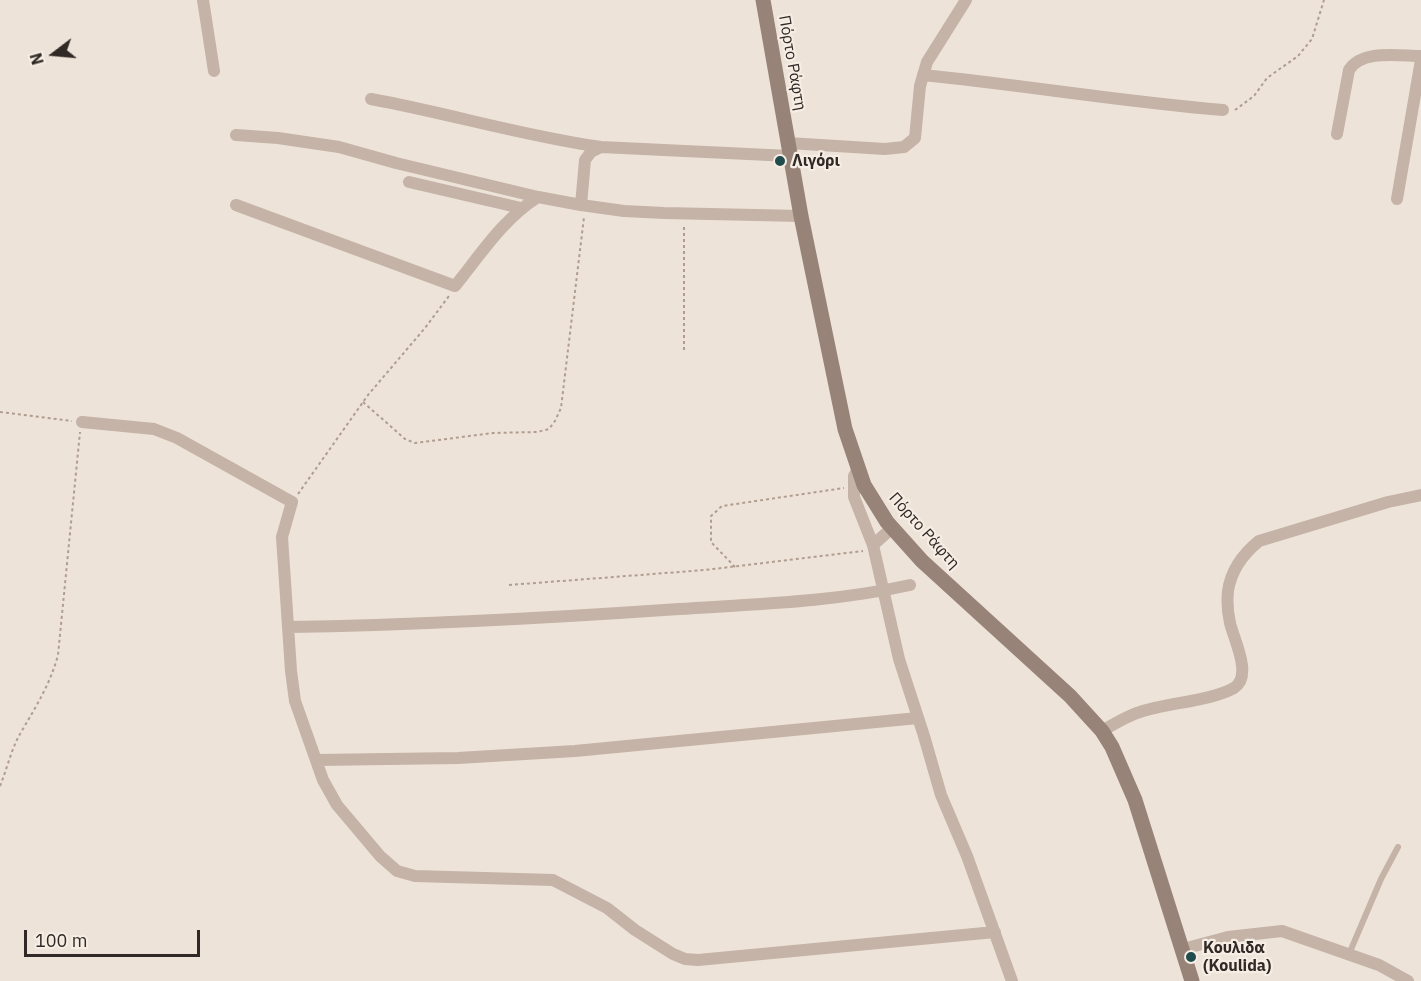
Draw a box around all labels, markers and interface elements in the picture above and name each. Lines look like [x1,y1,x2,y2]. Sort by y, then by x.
street label: Πόρτο Ράφτη [774,14,810,112]
north arrow [24,24,84,84]
text: N [25,51,48,67]
place label: Λιγόρι [792,151,840,171]
marker: Λιγόρι [773,154,787,168]
street label: Πόρτο Ράφτη [885,489,963,573]
scale bar [27,918,202,956]
text: 100 m [35,929,87,952]
place label: Κουλιδα (Koulida) [1203,938,1271,976]
marker: Κουλιδα (Koulida) [1184,950,1198,964]

